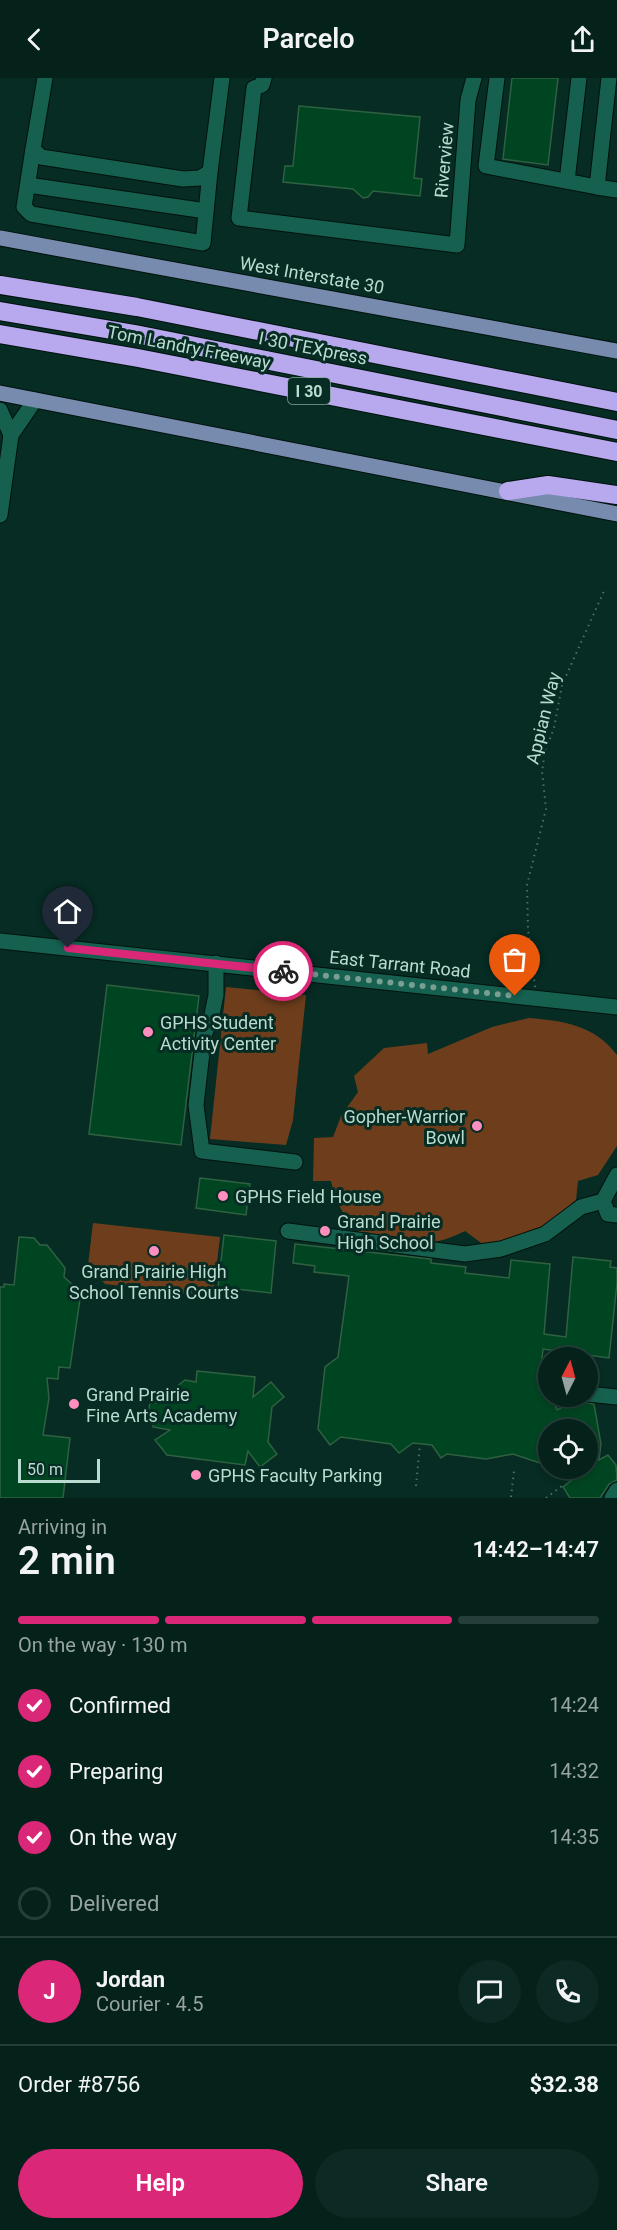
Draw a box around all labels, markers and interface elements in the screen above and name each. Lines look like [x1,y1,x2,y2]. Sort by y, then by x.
icon: back [18,23,51,56]
text: Parcelo [262,23,355,55]
icon: share [566,23,599,56]
street label: Riverview [430,121,458,199]
street label: West Interstate 30 [238,252,386,298]
street label: Tom Landry Freeway [106,321,273,373]
street label: I 30 TEXpress [257,327,369,369]
road number: I 30 [288,378,330,404]
street label: Appian Way [521,669,565,766]
pin [42,886,93,948]
icon: home [51,895,84,928]
pin [489,934,540,996]
courier [253,941,313,1001]
icon: bag [498,943,531,976]
street label: East Tarrant Road [328,946,472,982]
icon: bike [267,955,300,988]
place label: GPHS Student Activity Center [160,1012,276,1054]
marker: GPHS Student Activity Center [141,1025,155,1039]
place label: Gopher-Warrior Bowl [343,1106,465,1148]
marker: Gopher-Warrior Bowl [470,1119,484,1133]
place label: GPHS Field House [235,1186,381,1207]
marker: GPHS Field House [216,1189,230,1203]
place label: Grand Prairie High School [337,1211,441,1253]
marker: Grand Prairie High School [318,1224,332,1238]
marker: Grand Prairie High School Tennis Courts [147,1244,161,1258]
place label: Grand Prairie High School Tennis Courts [69,1261,239,1303]
north arrow [538,1347,598,1407]
map controls [538,1347,598,1479]
place label: Grand Prairie Fine Arts Academy [86,1384,238,1426]
marker: Grand Prairie Fine Arts Academy [67,1397,81,1411]
button: locate [538,1419,598,1479]
scale bar [18,1456,100,1484]
text: 50 m [27,1460,63,1479]
place label: GPHS Faculty Parking [208,1465,382,1486]
marker: GPHS Faculty Parking [189,1468,203,1482]
text: Arriving in [18,1515,107,1539]
text: 14:42–14:47 [472,1537,599,1562]
text: 2 min [18,1538,116,1584]
text: On the way · 130 m [18,1633,187,1657]
icon: check [18,1689,51,1722]
text: Confirmed [69,1693,171,1718]
text: 14:24 [549,1693,599,1717]
icon: check [18,1755,51,1788]
text: Preparing [69,1759,163,1784]
text: 14:32 [549,1759,599,1783]
icon: check [18,1821,51,1854]
text: On the way [69,1825,177,1850]
text: 14:35 [549,1825,599,1849]
text: Delivered [69,1891,159,1916]
button: chat [458,1960,521,2023]
button: phone [536,1960,599,2023]
text: Jordan [96,1967,165,1992]
text: J [43,1979,56,2004]
text: Courier · 4.5 [96,1992,203,2016]
text: Order #8756 [18,2072,140,2097]
text: $32.38 [530,2072,599,2097]
button: Help [18,2149,303,2218]
button: Share [315,2149,599,2218]

